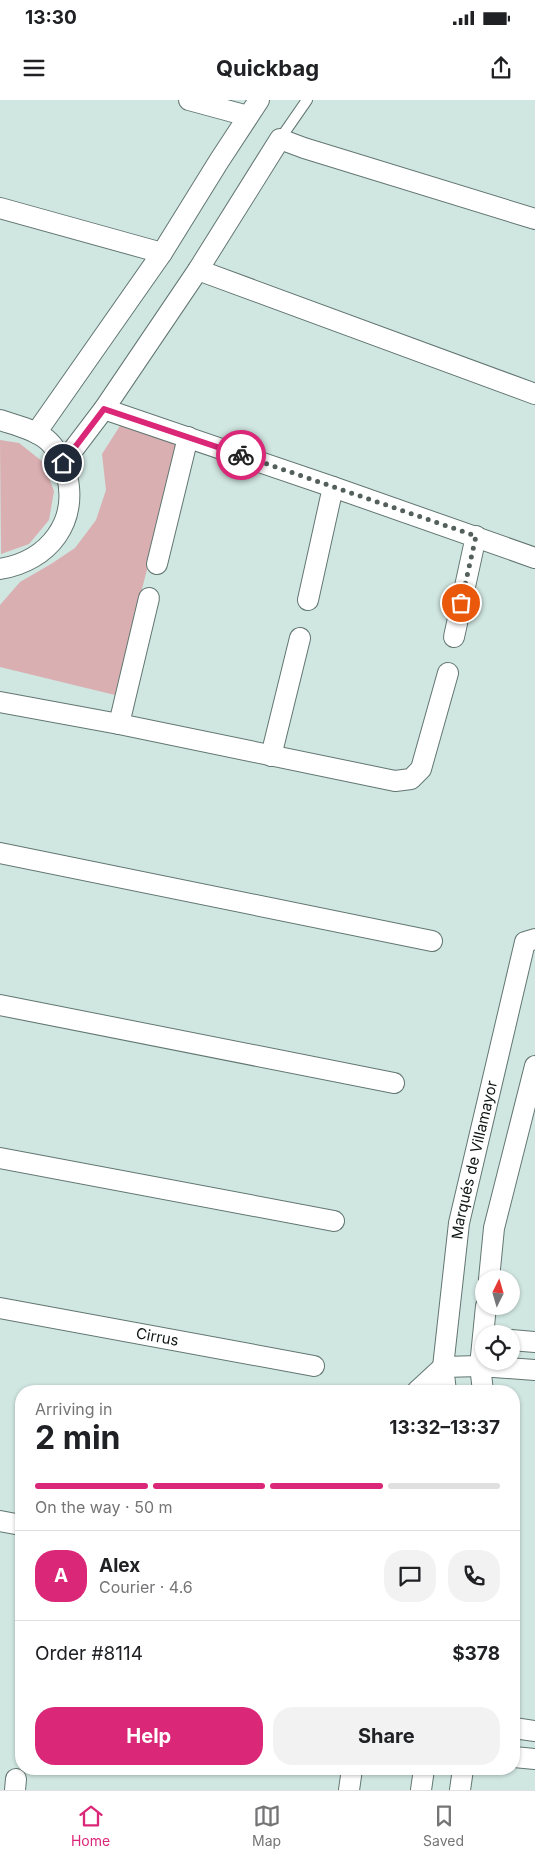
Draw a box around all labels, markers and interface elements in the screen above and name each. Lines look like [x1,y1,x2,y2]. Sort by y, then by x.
text: 13:30 [25,6,77,29]
icon: menu [20,54,48,82]
icon: share [487,54,515,82]
text: Quickbag [216,55,319,81]
courier [216,430,266,480]
icon: bike [227,441,255,469]
pin [42,442,84,484]
icon: home [49,449,77,477]
pin [440,582,482,624]
icon: bag [447,589,475,617]
street label: Marqués de Villamayor [447,1078,501,1240]
north arrow [475,1270,520,1315]
map controls [475,1270,520,1370]
street label: Cirrus [135,1323,180,1350]
button: locate [475,1325,520,1370]
text: Arriving in [35,1399,112,1419]
text: 13:32–13:37 [389,1416,500,1439]
text: 2 min [35,1418,121,1457]
text: On the way · 50 m [35,1497,173,1517]
button: chat [384,1550,436,1602]
button: phone [448,1550,500,1602]
text: Alex [99,1554,140,1577]
text: A [54,1564,68,1587]
text: Courier · 4.6 [99,1577,193,1597]
text: Order #8114 [35,1642,143,1665]
text: $378 [452,1642,500,1665]
button: Help [35,1707,263,1765]
button: Share [273,1707,500,1765]
tab: Home [71,1802,110,1849]
tab: Map [252,1802,281,1849]
tab: Saved [423,1802,464,1849]

